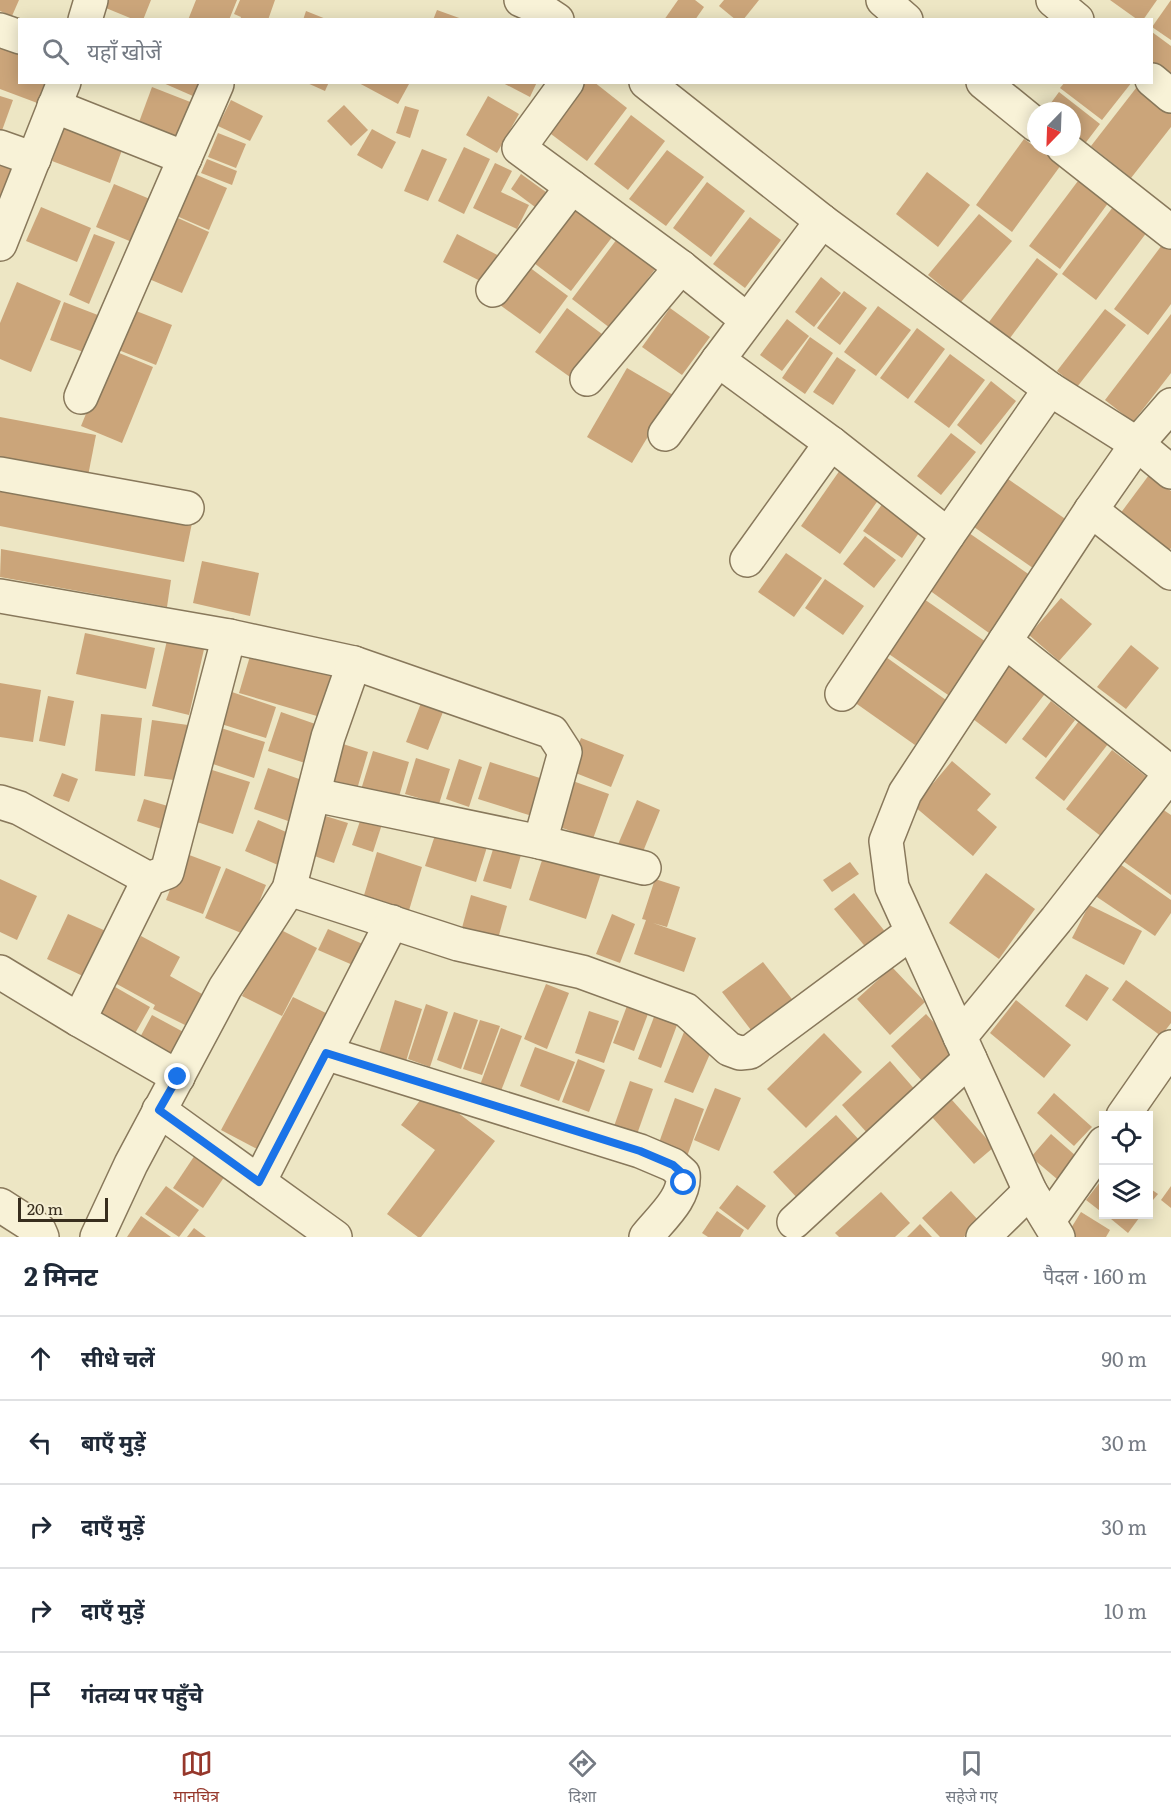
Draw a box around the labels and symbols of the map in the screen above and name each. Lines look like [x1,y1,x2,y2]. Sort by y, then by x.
north arrow [1027,102,1081,156]
route end [164,1063,190,1089]
route start [670,1169,696,1195]
scale bar [18,1195,108,1222]

